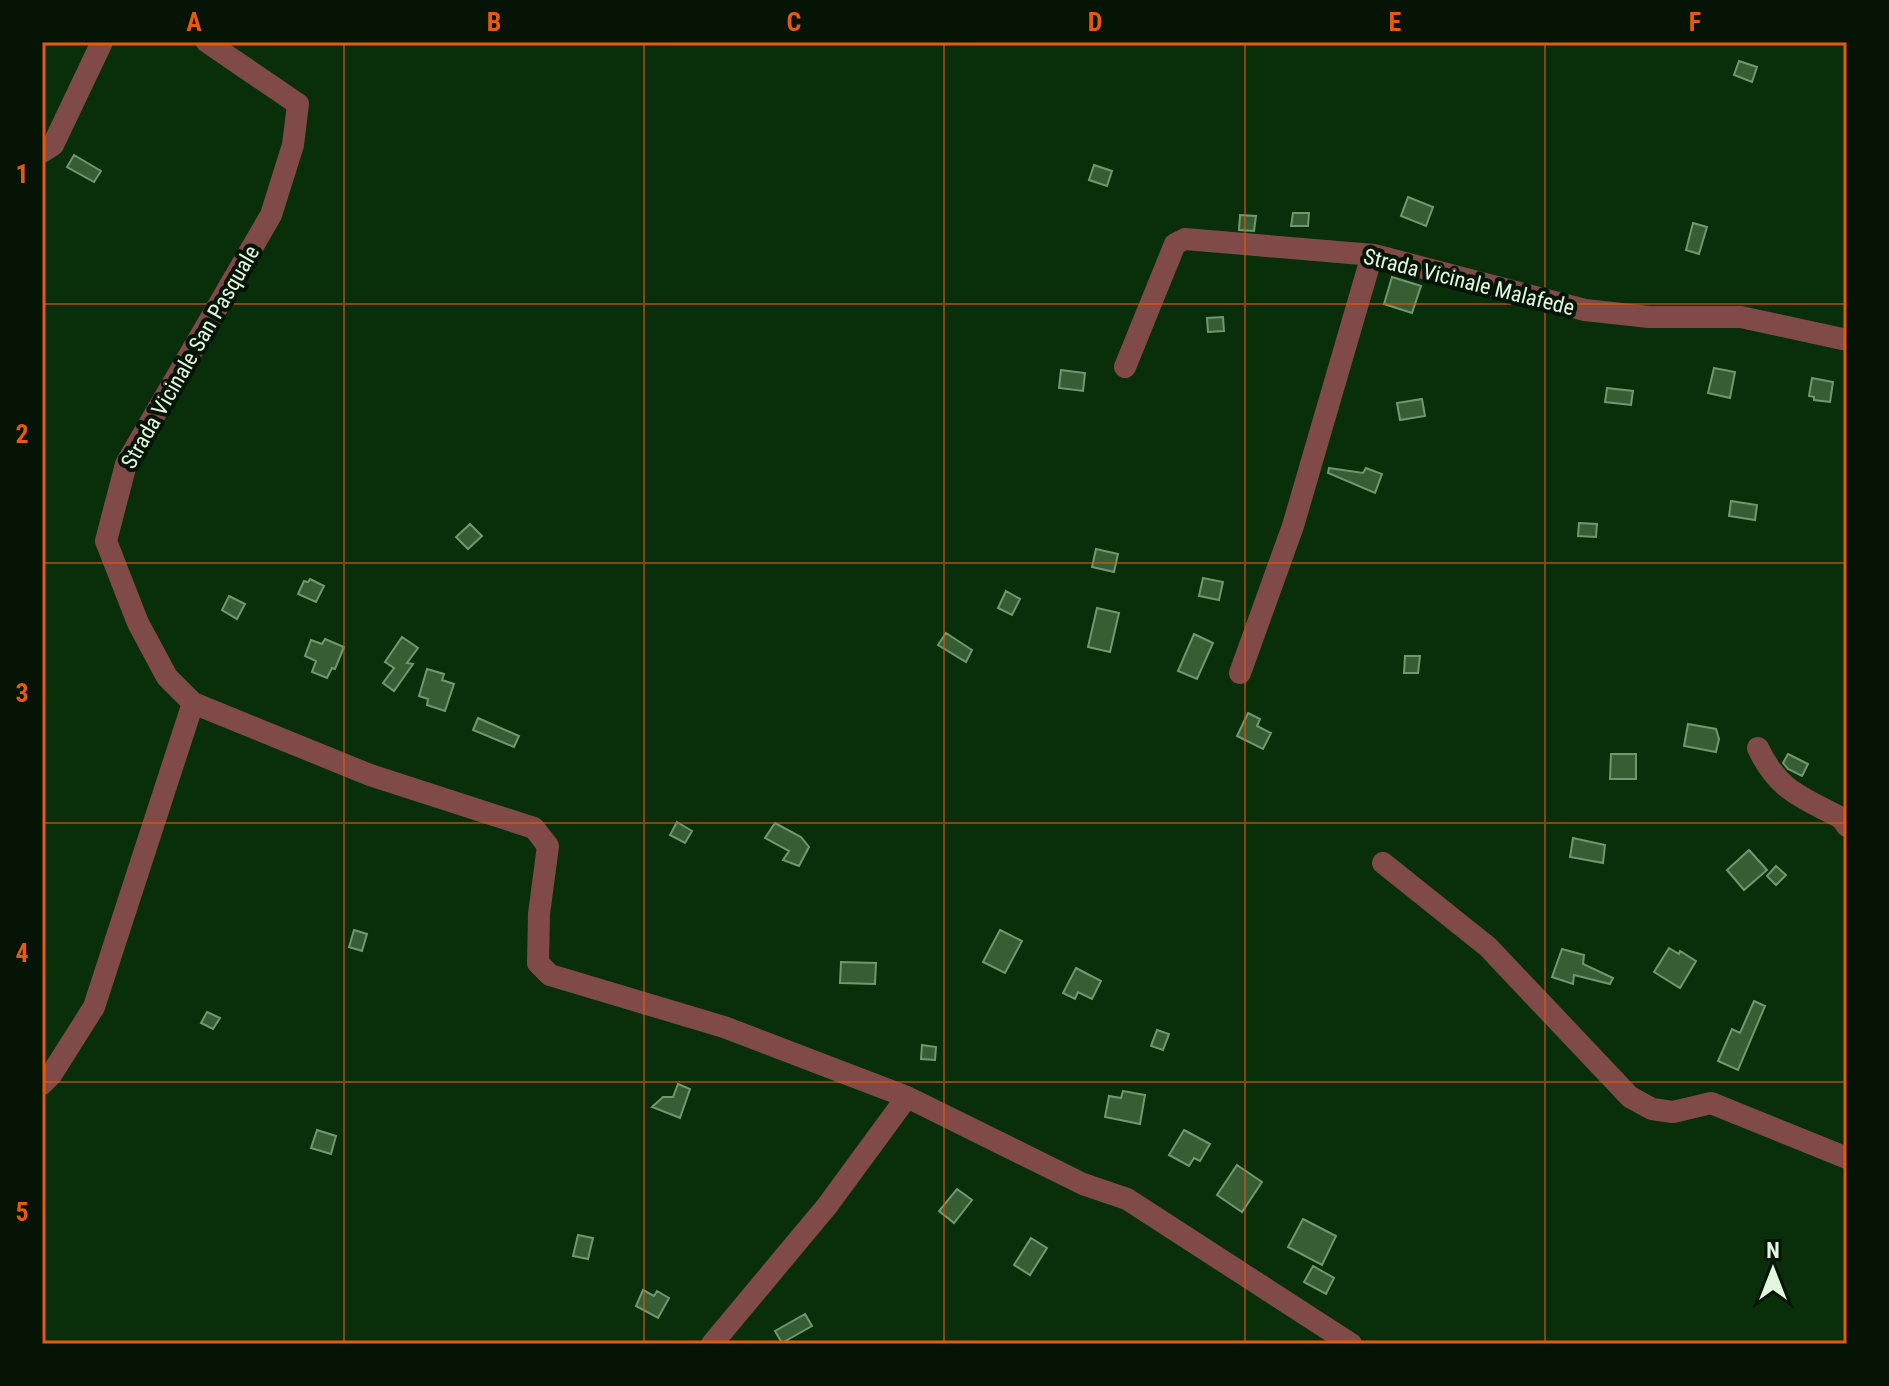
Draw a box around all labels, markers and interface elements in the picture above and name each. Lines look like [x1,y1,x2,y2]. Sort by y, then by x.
text: A [186,7,202,37]
text: B [487,7,501,37]
text: C [787,7,802,37]
text: D [1088,7,1102,37]
text: E [1389,7,1402,37]
text: F [1689,7,1701,37]
text: 1 [15,159,29,189]
street label: Strada Vicinale San Pasquale [116,241,264,473]
street label: Strada Vicinale Malafede [1361,244,1577,320]
text: 2 [15,419,29,449]
text: 3 [15,678,29,708]
text: 4 [15,938,29,968]
text: 5 [15,1197,29,1227]
north arrow [1733,1230,1813,1310]
text: N [1766,1238,1780,1263]

